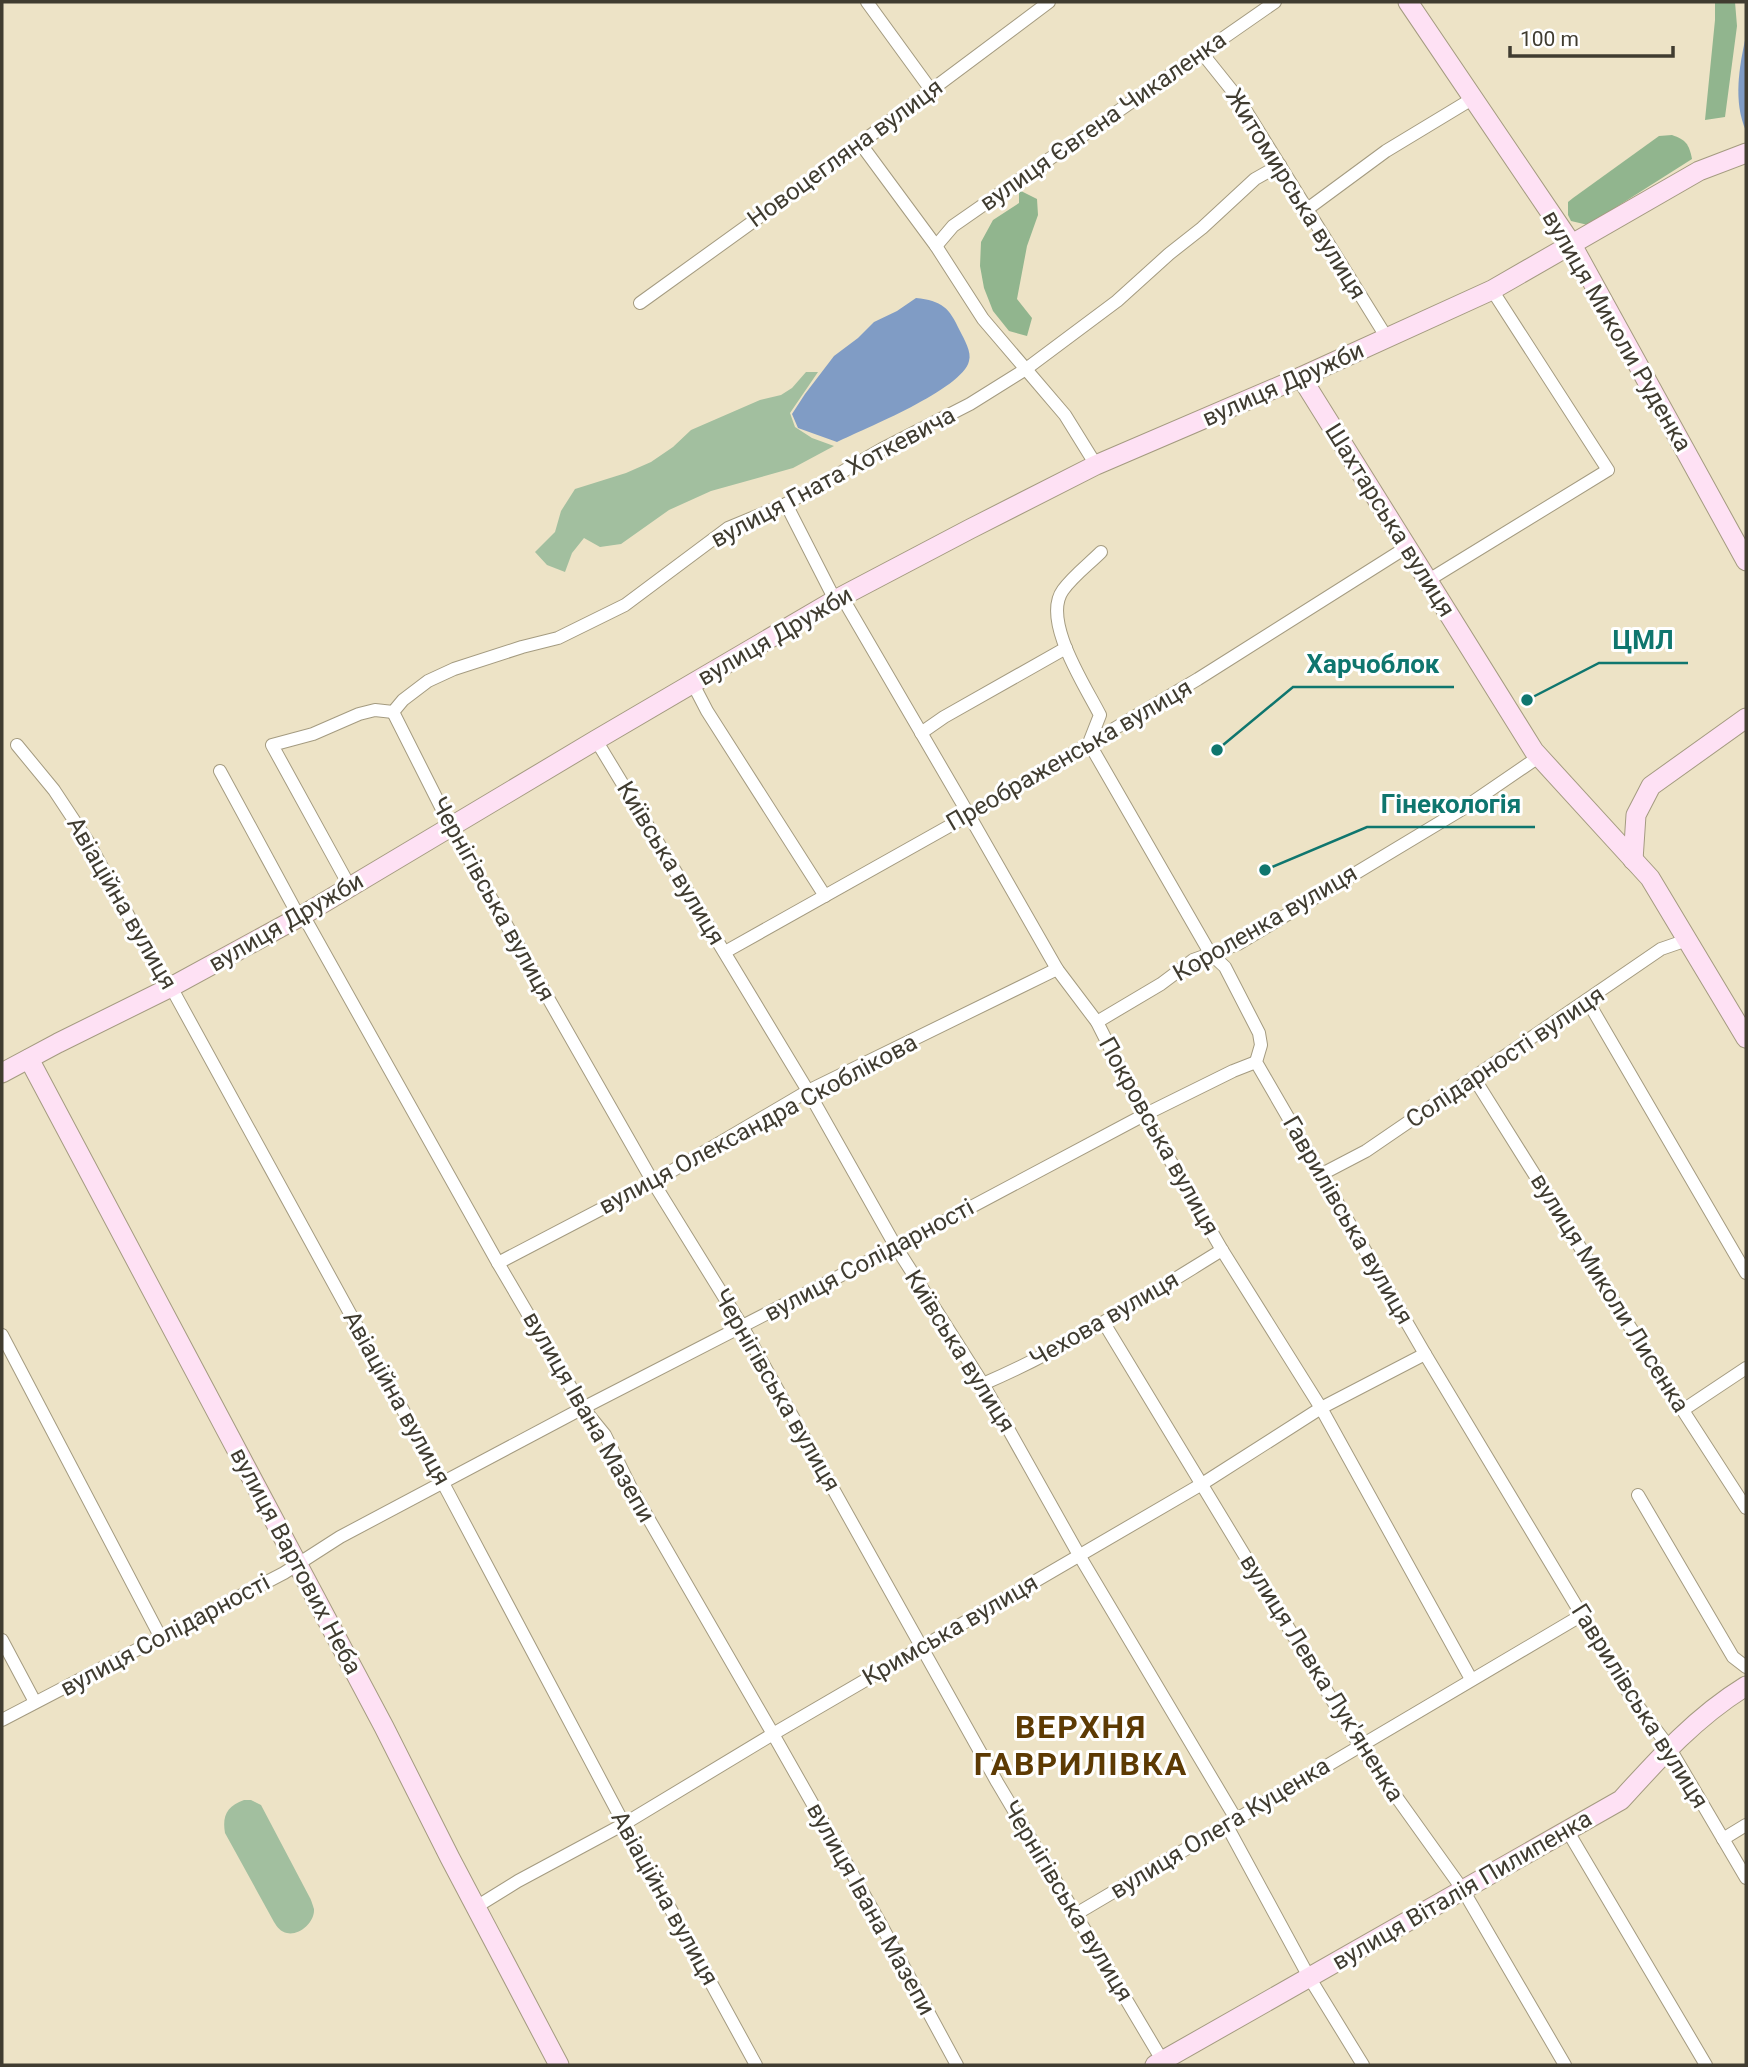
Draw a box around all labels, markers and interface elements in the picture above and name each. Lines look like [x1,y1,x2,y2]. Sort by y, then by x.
scale bar [1510,14,1673,58]
street label: вулиця Євгена Чикаленка [975,25,1231,217]
text: 100 m [1520,27,1579,51]
street label: Новоцегляна вулиця [742,73,948,233]
street label: Житомирська вулиця [1220,84,1372,304]
street label: вулиця Миколи Руденка [1537,206,1697,456]
street label: вулиця Дружби [1198,336,1368,432]
street label: вулиця Гната Хоткевича [706,401,960,553]
street label: Шахтарська вулиця [1319,418,1461,622]
street label: вулиця Дружби [693,580,857,692]
callout: ЦМЛ [1599,616,1688,663]
text: ЦМЛ [1612,625,1674,655]
callout: Харчоблок [1293,640,1454,687]
text: Харчоблок [1307,649,1440,679]
street label: Преображенська вулиця [941,673,1197,837]
street label: Київська вулиця [611,776,731,950]
callout: Гінекологія [1367,780,1535,827]
text: Гінекологія [1381,789,1521,819]
street label: Чернігівська вулиця [425,792,561,1006]
street label: Авіаційна вулиця [61,812,183,994]
street label: Короленка вулиця [1168,859,1362,987]
street label: вулиця Дружби [204,866,368,978]
street label: Солідарності вулиця [1401,980,1609,1134]
street label: вулиця Олександра Скоблікова [594,1028,922,1220]
street label: Покровська вулиця [1093,1032,1225,1240]
street label: Гаврилівська вулиця [1277,1111,1419,1329]
street label: вулиця Миколи Лисенка [1525,1168,1695,1418]
street label: вулиця Солідарності [760,1193,978,1327]
street label: Київська вулиця [899,1265,1021,1437]
street label: Чехова вулиця [1025,1265,1183,1373]
street label: Чернігівська вулиця [708,1284,846,1496]
street label: Авіаційна вулиця [338,1306,456,1490]
street label: вулиця Івана Мазепи [517,1307,661,1527]
street label: вулиця Вартових Неба [224,1443,368,1679]
street label: вулиця Левка Лук'яненка [1234,1549,1410,1807]
street label: вулиця Солідарності [56,1568,274,1702]
street label: Кримська вулиця [857,1568,1043,1692]
street label: Гаврилівська вулиця [1566,1599,1714,1813]
district label: ВЕРХНЯ ГАВРИЛІВКА [974,1708,1188,1783]
street label: вулиця Олега Куценка [1105,1751,1335,1905]
street label: Чернігівська вулиця [997,1796,1139,2006]
street label: вулиця Івана Мазепи [801,1798,941,2020]
street label: вулиця Віталія Пилипенка [1327,1804,1597,1976]
street label: Авіаційна вулиця [606,1806,724,1990]

